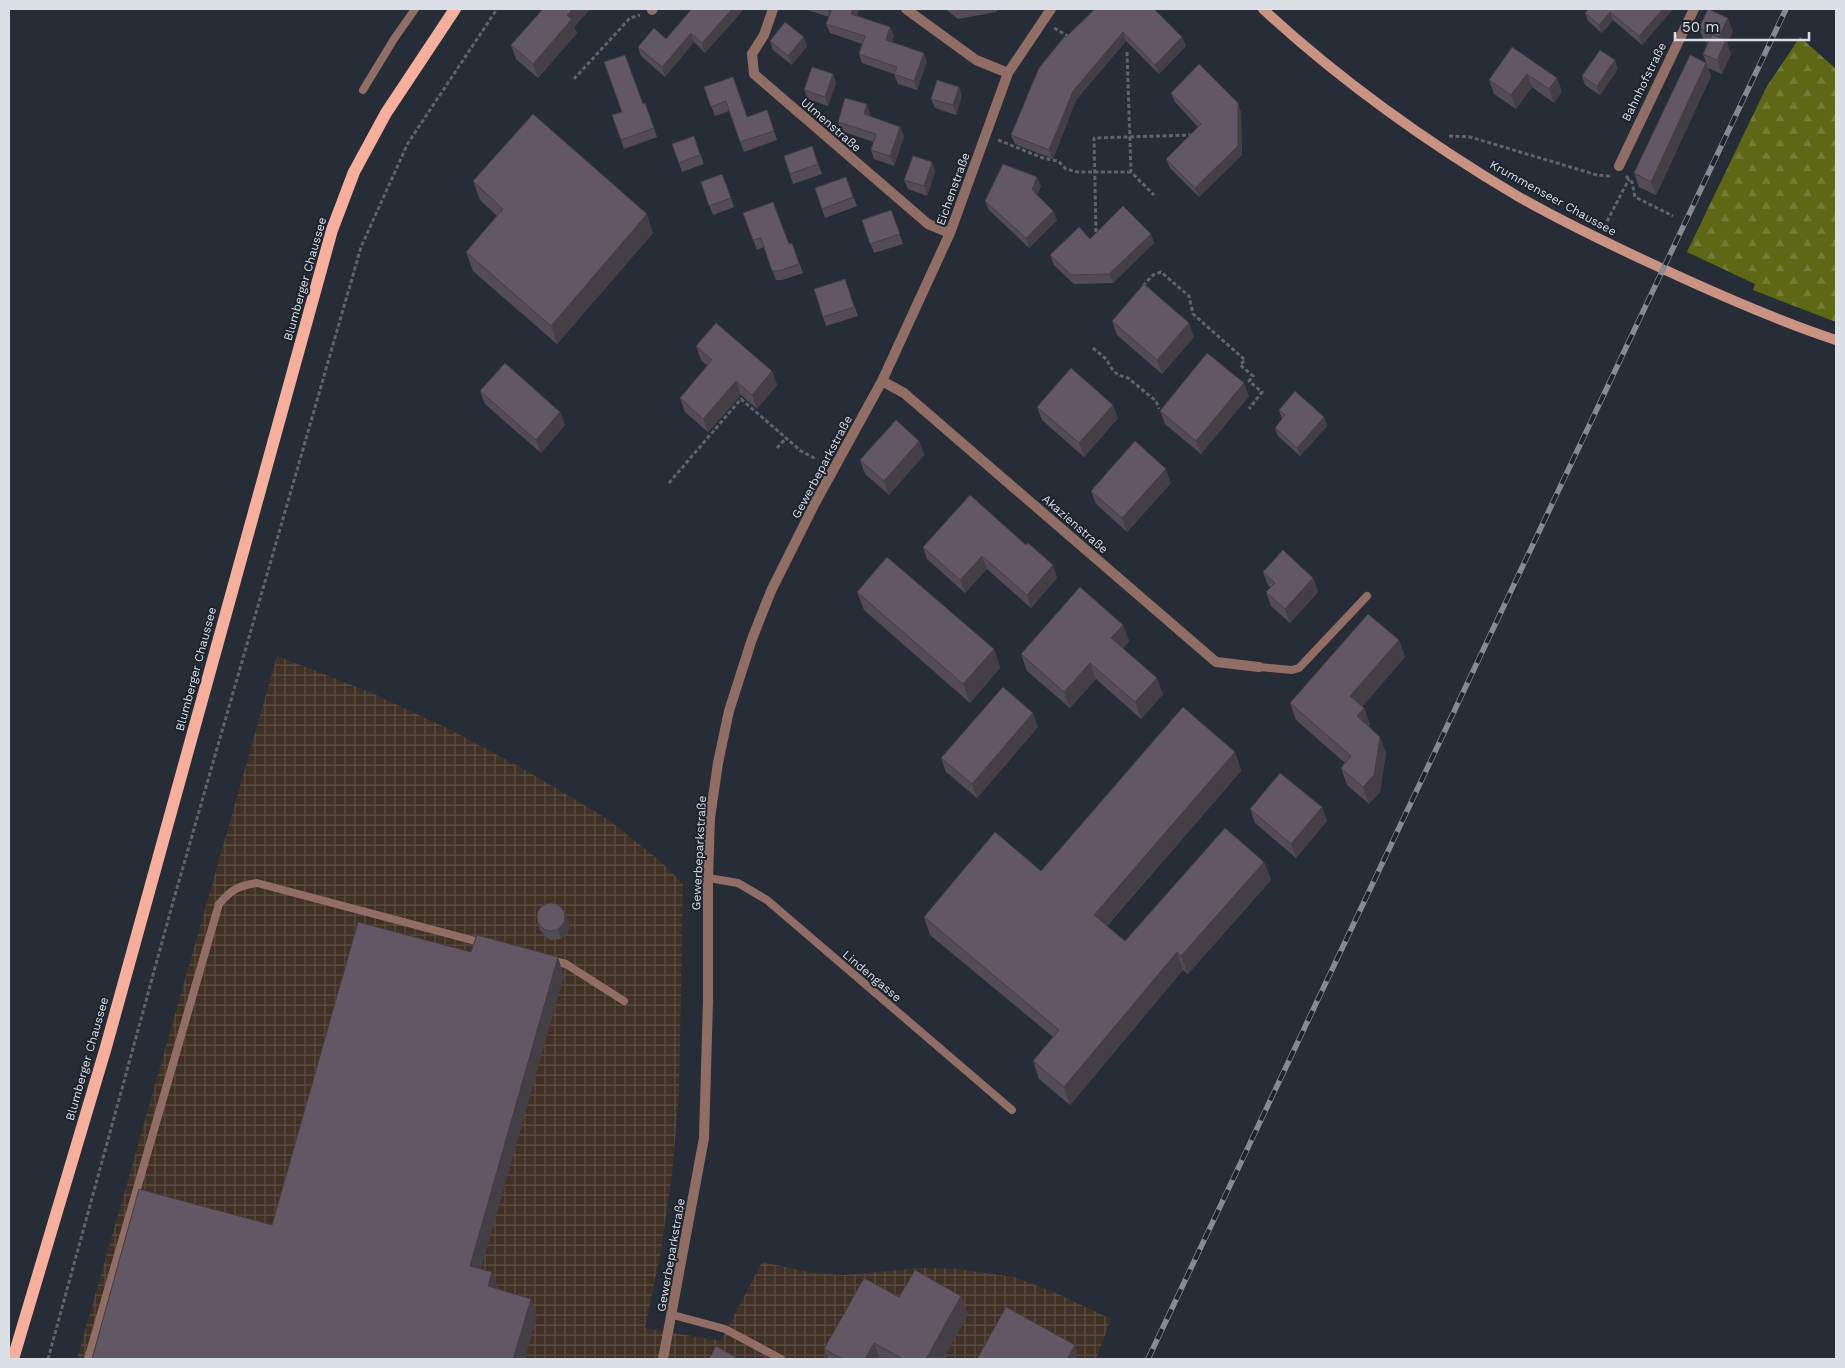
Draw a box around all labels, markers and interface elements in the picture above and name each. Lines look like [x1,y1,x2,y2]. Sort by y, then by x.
scale bar [1675,10,1809,42]
text: 50 m [1682,18,1719,36]
street label: Bahnhofstraße [1619,40,1669,124]
street label: Ulmenstraße [798,95,864,155]
street label: Eichenstraße [933,151,973,227]
street label: Krummenseer Chaussee [1487,157,1619,239]
street label: Blumberger Chaussee [281,216,329,342]
street label: Gewerbeparkstraße [789,413,855,521]
street label: Akazienstraße [1039,492,1111,556]
street label: Blumberger Chaussee [173,605,219,733]
street label: Gewerbeparkstraße [689,795,709,911]
street label: Lindengasse [840,947,904,1005]
street label: Blumberger Chaussee [63,996,111,1122]
street label: Gewerbeparkstraße [654,1197,688,1313]

